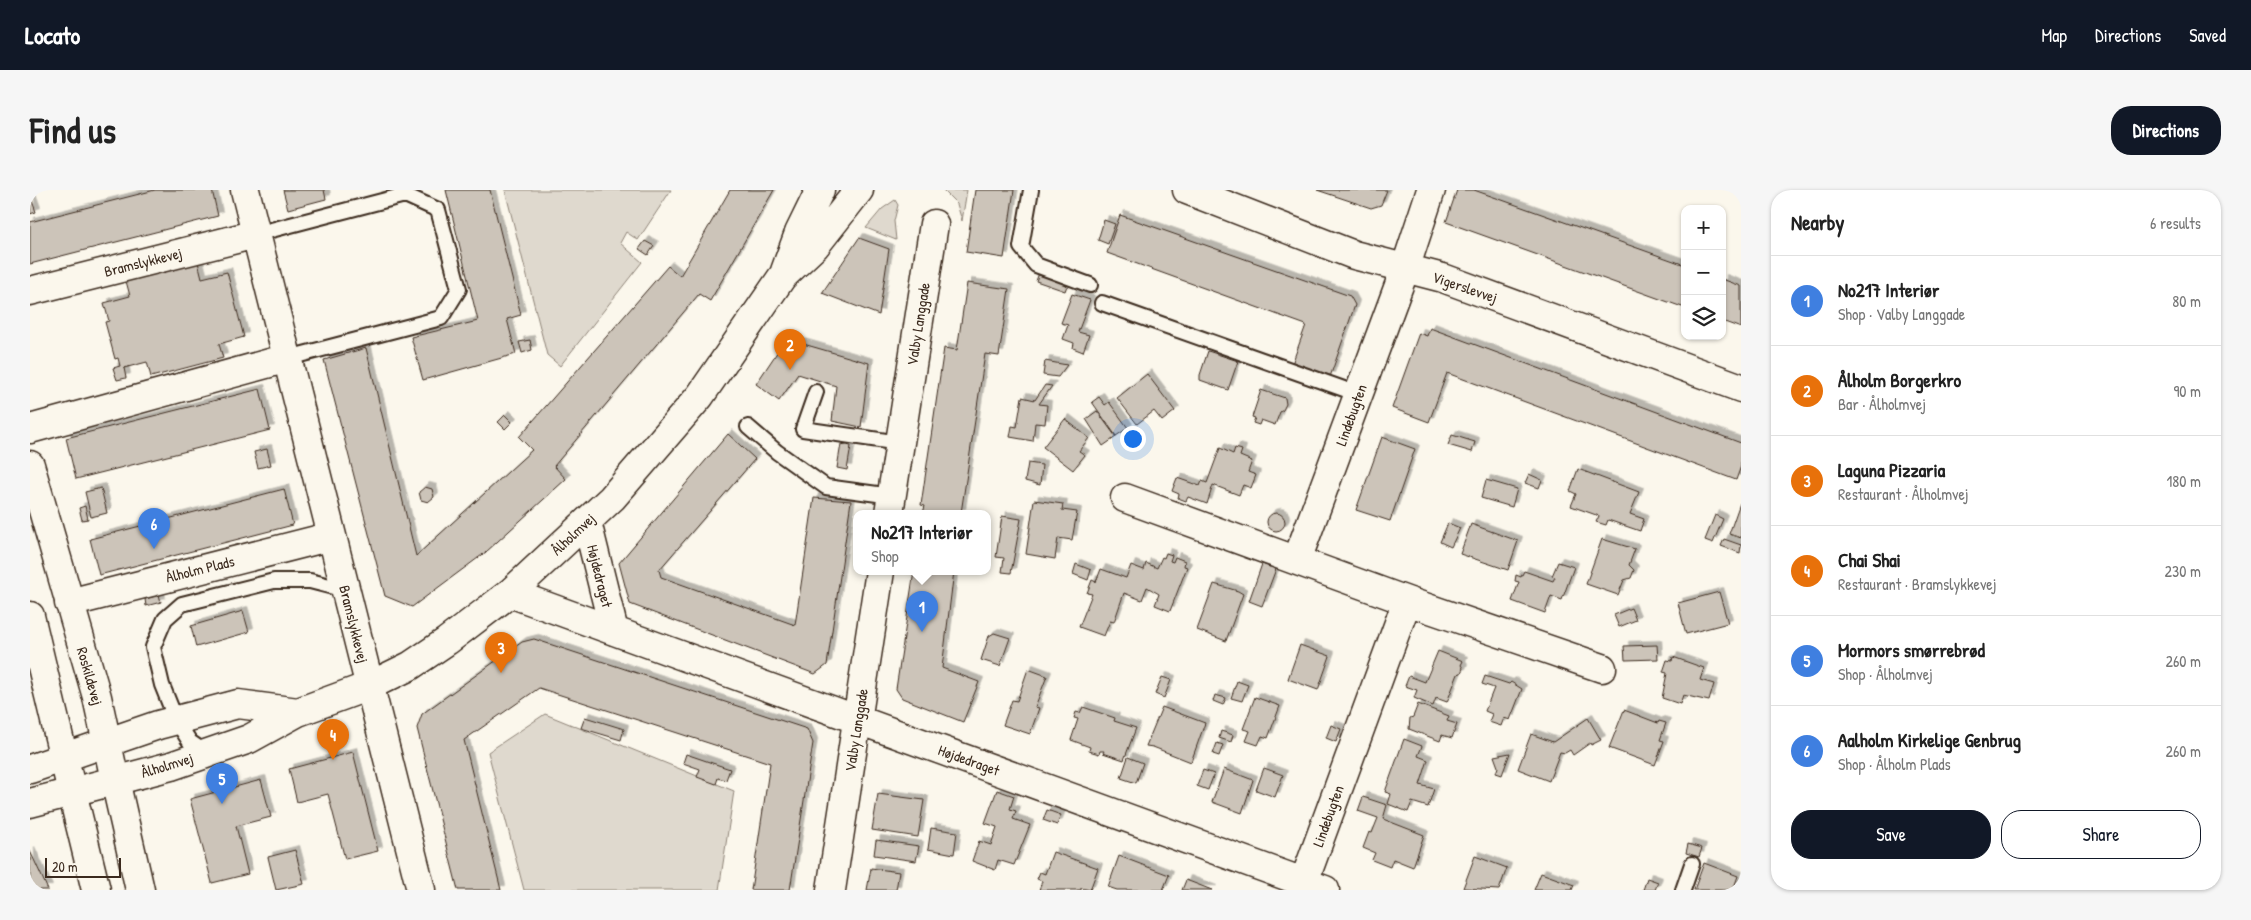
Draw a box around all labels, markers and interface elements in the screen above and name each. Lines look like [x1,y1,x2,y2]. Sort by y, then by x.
text: Locato [25,19,80,51]
text: Map [2042,23,2067,48]
text: Directions [2095,23,2161,48]
text: Saved [2189,23,2226,48]
button: Directions [2111,106,2221,155]
text: Find us [30,107,116,154]
map controls [1681,205,1726,340]
button: + [1681,205,1726,250]
text: Nearby [1791,208,1844,237]
text: 6 results [2150,212,2201,234]
street label: Bramslykkevej [102,242,184,282]
button: − [1681,250,1726,295]
street label: Vigerslevvej [1430,266,1500,308]
text: No217 Interiør [1838,277,1939,303]
street label: Valby Langgade [901,281,935,367]
text: 1 [1804,290,1810,312]
text: 80 m [2172,290,2201,312]
button: layers [1681,295,1726,340]
text: Shop · Valby Langgade [1838,303,1965,325]
pin: 2 [774,329,806,370]
text: Ålholm Borgerkro [1838,367,1961,393]
text: 2 [1803,380,1811,402]
text: 90 m [2173,380,2201,402]
street label: Lindebugten [1330,381,1372,449]
text: Bar · Ålholmvej [1838,393,1926,415]
your location [1120,426,1146,452]
text: Laguna Pizzaria [1838,457,1945,483]
text: 3 [1803,470,1811,492]
text: 180 m [2167,470,2201,492]
text: Restaurant · Ålholmvej [1838,483,1969,505]
pin: 6 [138,508,170,549]
street label: Ålholmvej [546,508,600,560]
popup [853,510,991,575]
text: No217 Interiør [871,519,973,545]
street label: Højdedraget [582,542,618,610]
text: Shop [871,545,899,567]
text: Chai Shai [1838,547,1901,573]
street label: Ålholm Plads [163,550,237,588]
text: 4 [1804,560,1810,582]
text: 230 m [2165,560,2201,582]
text: Restaurant · Bramslykkevej [1838,573,1996,595]
street label: Bramslykkevej [334,583,374,665]
pin: 1 [906,591,938,632]
pin: 3 [485,632,517,673]
text: Mormors smørrebrød [1838,637,1985,663]
street label: Roskildevej [72,644,108,708]
text: 5 [1804,650,1810,672]
text: 260 m [2165,650,2201,672]
text: Shop · Ålholmvej [1838,663,1933,685]
street label: Valby Langgade [839,687,873,773]
pin: 4 [317,719,349,760]
text: Aalholm Kirkelige Genbrug [1838,727,2021,753]
street label: Højdedraget [935,739,1003,781]
text: 6 [1804,740,1810,762]
text: 260 m [2165,740,2201,762]
street label: Ålholmvej [138,747,196,783]
text: Shop · Ålholm Plads [1838,753,1951,775]
pin: 5 [206,763,238,804]
street label: Lindebugten [1307,782,1349,850]
button: Save [1791,810,1991,859]
button: Share [2001,810,2201,859]
scale bar [45,855,121,878]
text: 20 m [52,857,78,876]

